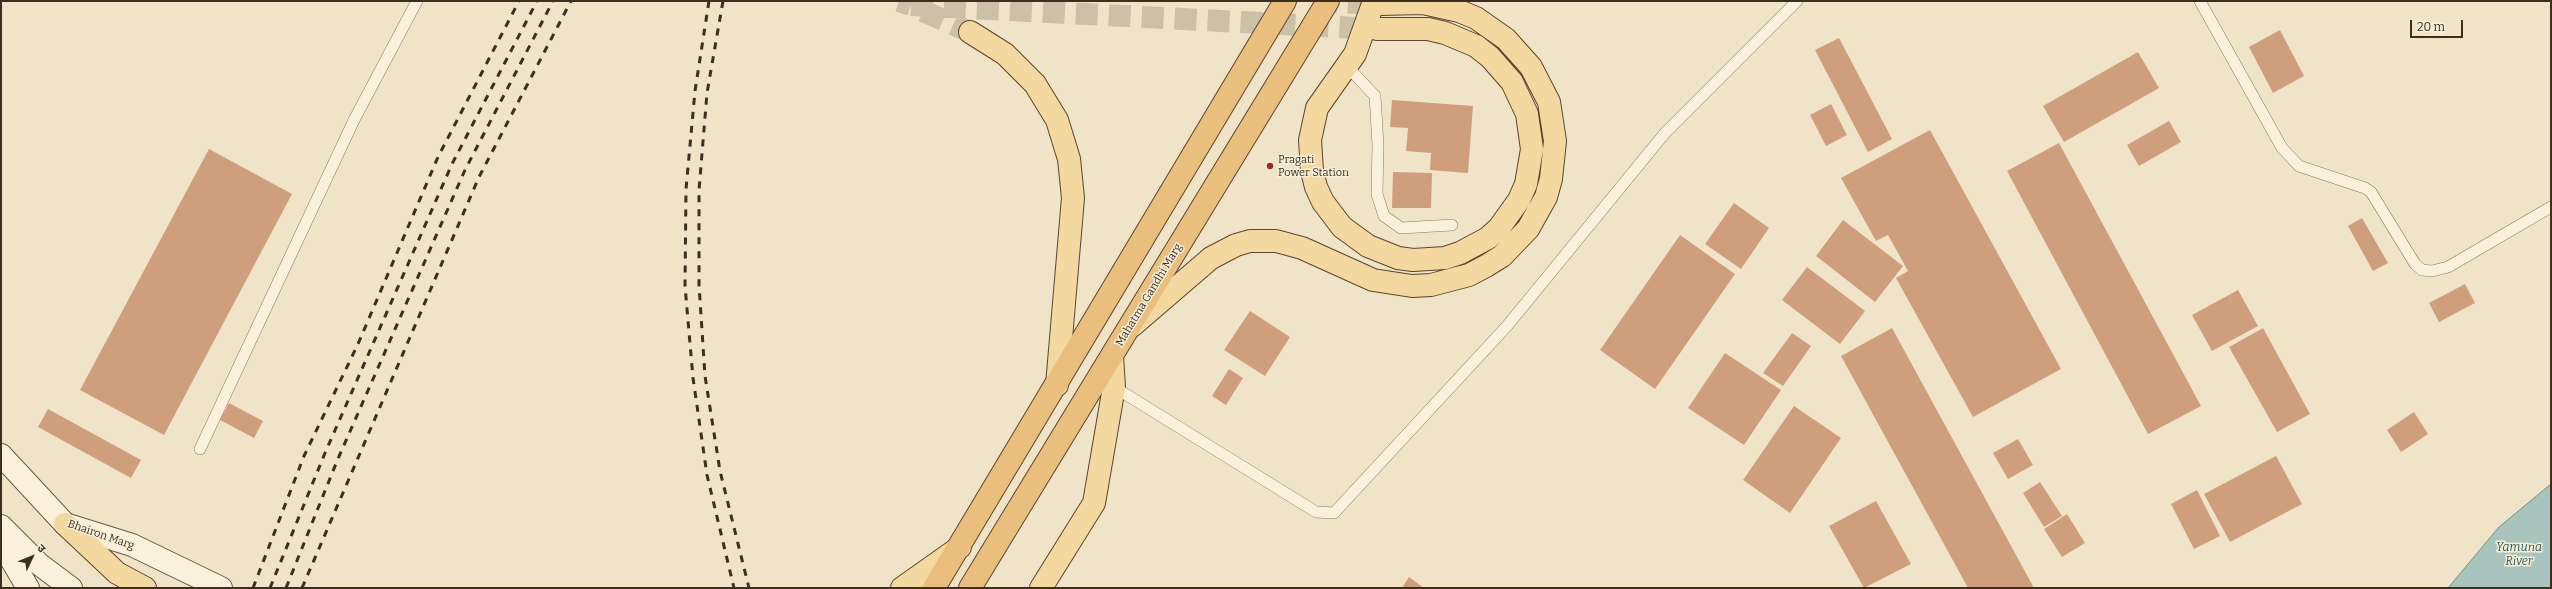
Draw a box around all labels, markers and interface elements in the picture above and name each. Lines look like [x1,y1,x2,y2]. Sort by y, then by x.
scale bar [2412,12,2465,38]
text: 20 m [2417,20,2445,34]
place label: Pragati Power Station [1278,153,1349,179]
marker: Pragati Power Station [1265,161,1275,171]
street label: Mahatma Gandhi Marg [1113,241,1185,349]
street label: Bhairon Marg [66,517,136,553]
north arrow [12,537,52,577]
water label: Yamuna River [2496,541,2542,569]
text: उ [34,542,48,555]

